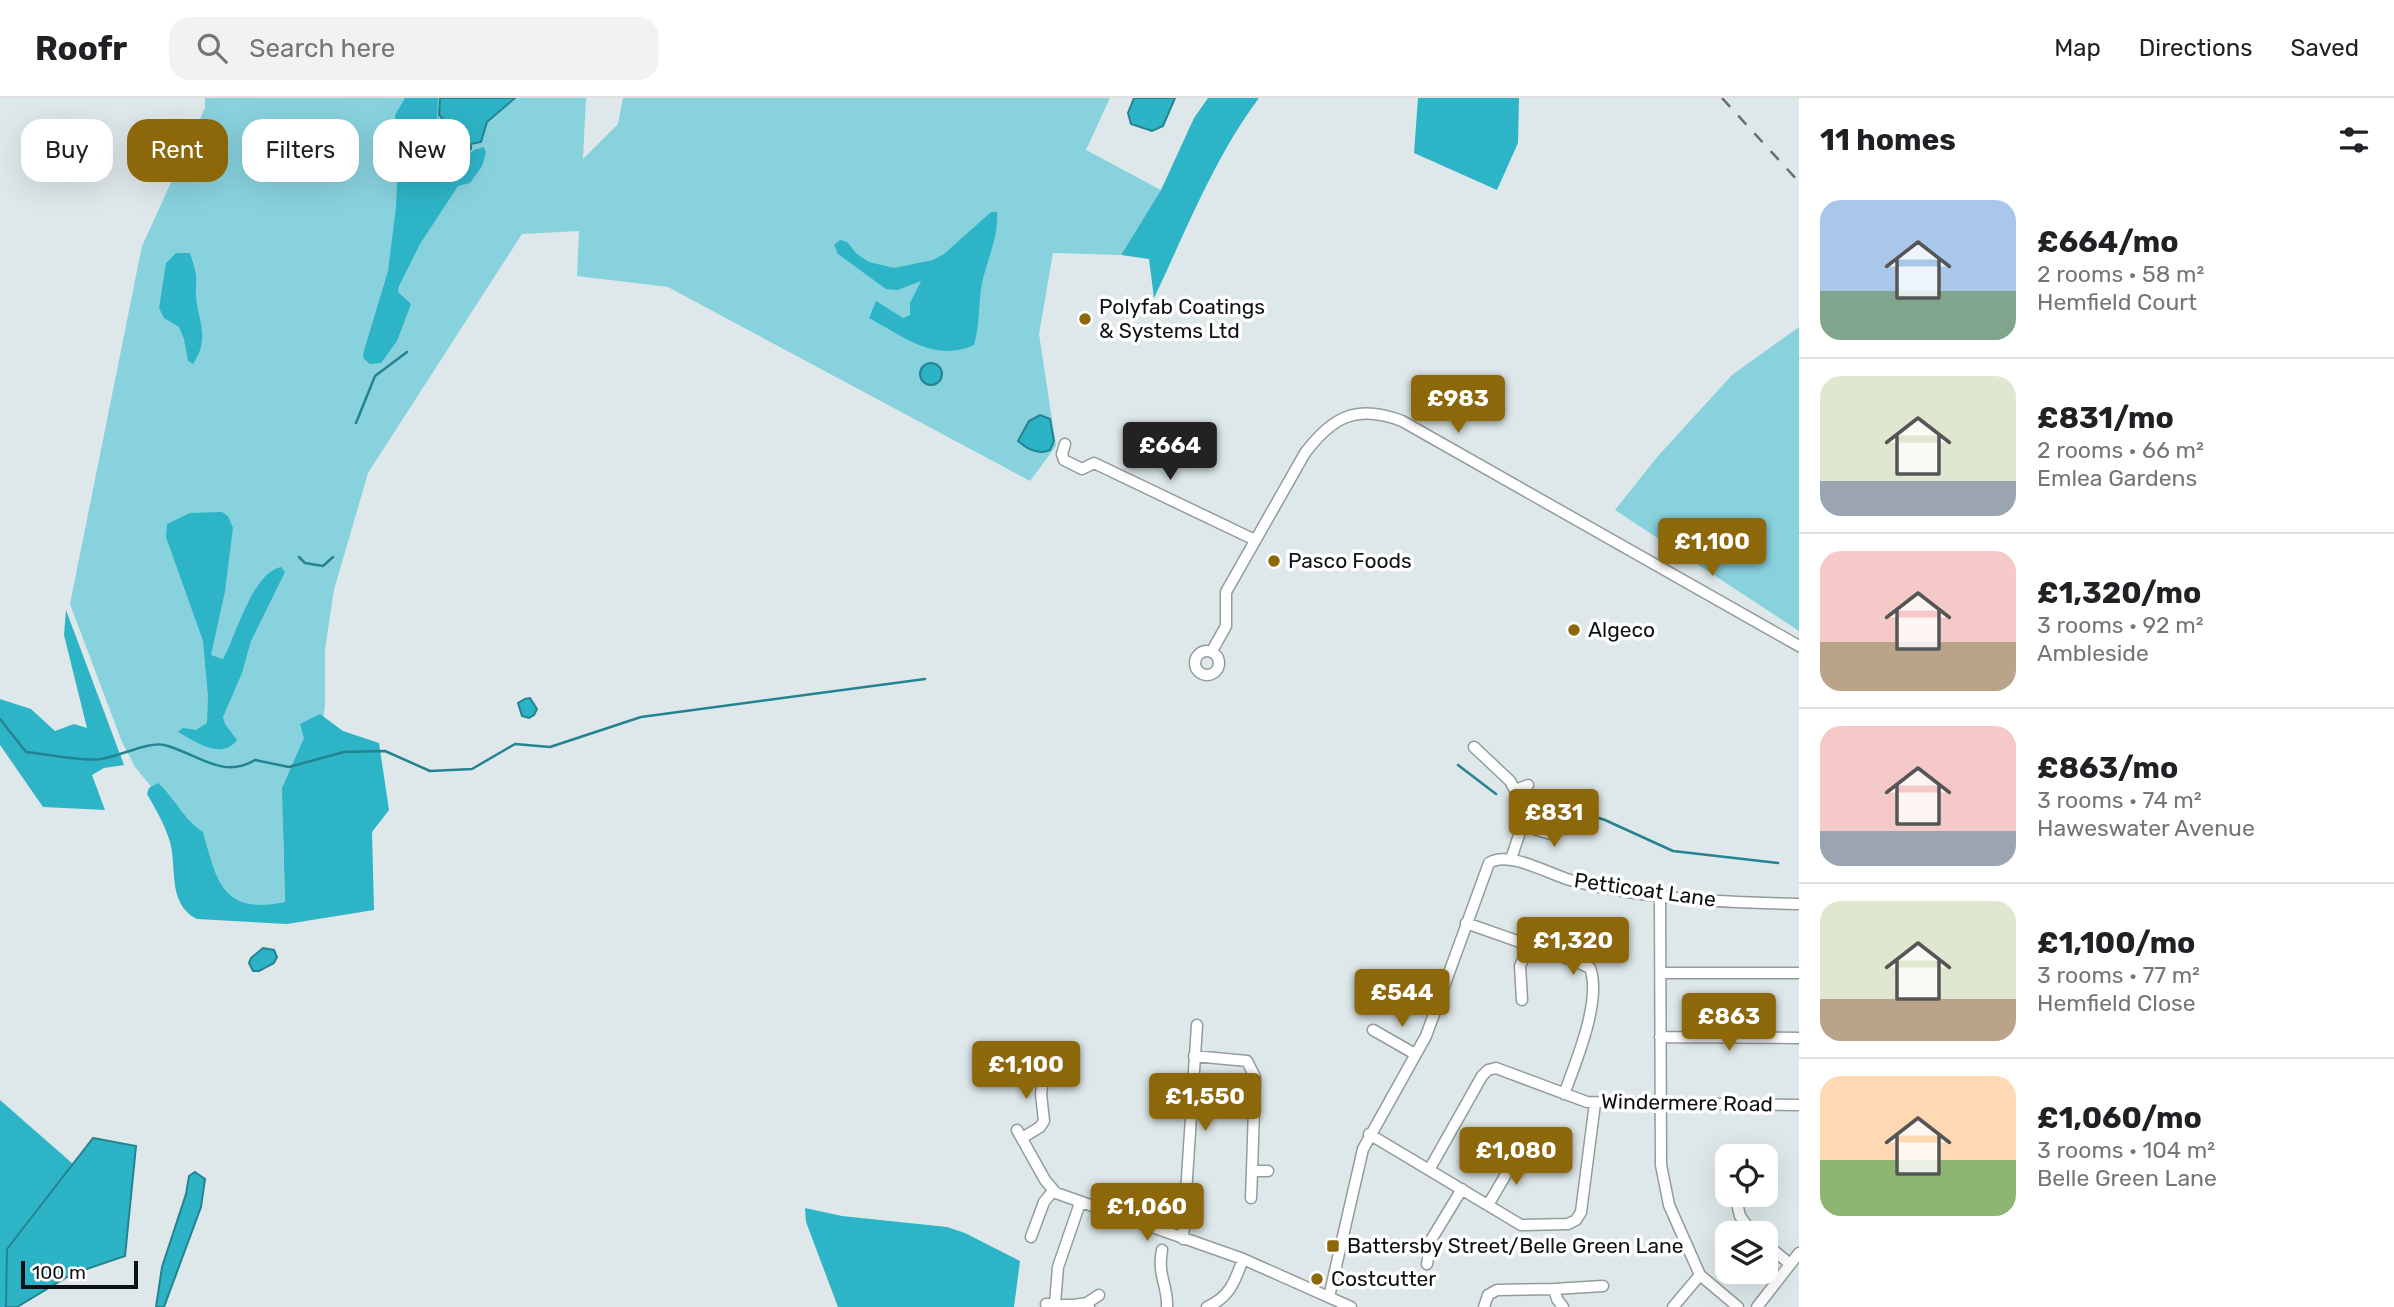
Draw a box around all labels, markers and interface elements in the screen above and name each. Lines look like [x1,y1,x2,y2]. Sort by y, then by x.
search box [169,17,659,80]
text: Roofr [35,29,127,68]
icon: search [193,29,231,67]
text: Search here [249,33,395,64]
text: Map [2054,34,2101,62]
text: Directions [2139,34,2252,62]
text: Saved [2290,34,2359,62]
chip: Buy [21,119,113,182]
chip: Rent [127,119,228,182]
chip: Filters [242,119,359,182]
chip: New [373,119,470,182]
icon: filters [2335,121,2373,159]
text: 11 homes [1820,122,1956,158]
text: £664/mo [2037,224,2179,260]
icon: home [1876,228,1960,312]
text: 2 rooms · 58 m² [2037,260,2204,288]
text: Hemfield Court [2037,288,2197,316]
place label: Polyfab Coatings & Systems Ltd [1099,294,1265,343]
marker: Polyfab Coatings & Systems Ltd [1077,311,1093,327]
pin: £983 [1417,376,1499,435]
text: £983 [1427,384,1489,412]
text: £831/mo [2037,400,2174,436]
icon: home [1876,404,1960,488]
pin: £664 [1129,422,1211,482]
text: £664 [1139,431,1201,459]
text: 2 rooms · 66 m² [2037,436,2204,464]
text: Emlea Gardens [2037,464,2197,492]
pin: £1,100 [1655,518,1769,578]
text: £1,100 [1674,527,1750,555]
place label: Pasco Foods [1288,548,1412,573]
marker: Pasco Foods [1266,553,1282,569]
text: £1,320/mo [2037,575,2201,611]
icon: home [1876,579,1960,663]
text: 3 rooms · 92 m² [2037,611,2203,639]
place label: Algeco [1588,617,1655,642]
marker: Algeco [1566,622,1582,638]
text: Ambleside [2037,639,2149,667]
text: £863/mo [2037,750,2178,786]
icon: home [1876,754,1960,838]
text: 3 rooms · 74 m² [2037,786,2202,814]
pin: £831 [1513,790,1595,849]
text: £831 [1525,798,1583,826]
text: Haweswater Avenue [2037,814,2255,842]
street label: Petticoat Lane [1573,867,1718,912]
pin: £1,320 [1516,918,1630,977]
text: £1,100/mo [2037,925,2195,961]
text: £1,320 [1533,926,1613,954]
icon: home [1876,929,1960,1013]
text: 3 rooms · 77 m² [2037,961,2200,989]
pin: £544 [1361,970,1443,1029]
text: £544 [1371,978,1433,1006]
text: Hemfield Close [2037,989,2196,1017]
pin: £863 [1688,993,1770,1053]
text: £863 [1698,1002,1760,1030]
pin: £1,100 [969,1042,1083,1101]
text: £1,100 [988,1050,1064,1078]
pin: £1,550 [1148,1074,1262,1133]
text: £1,550 [1165,1082,1245,1110]
street label: Windermere Road [1601,1089,1773,1116]
text: £1,060/mo [2037,1100,2202,1136]
icon: home [1876,1104,1960,1188]
pin: £1,080 [1459,1128,1573,1187]
text: £1,080 [1475,1136,1557,1164]
text: 3 rooms · 104 m² [2037,1136,2215,1164]
map controls [1715,1144,1778,1284]
button: locate [1715,1144,1778,1207]
text: Belle Green Lane [2037,1164,2217,1192]
pin: £1,060 [1090,1184,1204,1243]
text: £1,060 [1107,1192,1187,1220]
button: layers [1715,1221,1778,1284]
place label: Battersby Street/Belle Green Lane [1347,1233,1683,1258]
marker: Battersby Street/Belle Green Lane [1325,1238,1341,1254]
scale bar [21,1258,138,1290]
text: 100 m [32,1261,86,1284]
place label: Costcutter [1331,1266,1436,1291]
marker: Costcutter [1309,1271,1325,1287]

